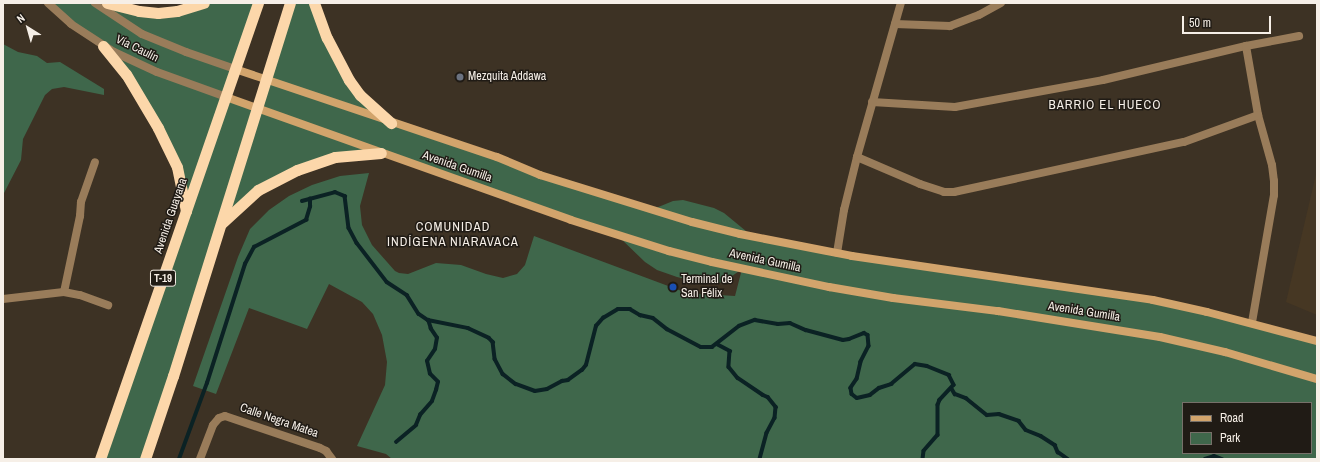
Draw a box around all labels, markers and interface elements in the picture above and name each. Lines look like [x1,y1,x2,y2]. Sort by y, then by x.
north arrow [8,8,48,48]
scale bar [1184,8,1273,34]
text: N [14,11,28,26]
text: 50 m [1189,15,1211,31]
street label: Vía Caulín [113,32,161,66]
place label: Mezquita Addawa [468,70,547,84]
marker: Mezquita Addawa [455,72,465,82]
district label: BARRIO EL HUECO [1048,97,1162,113]
street label: Avenida Gumilla [420,148,494,186]
street label: Avenida Guayana [151,176,191,256]
district label: COMUNIDAD INDÍGENA NIARAVACA [387,220,519,251]
street label: Avenida Gumilla [728,246,802,276]
road number: T-19 [149,269,177,287]
place label: Terminal de San Félix [681,273,732,301]
marker: Terminal de San Félix [668,282,678,292]
street label: Avenida Gumilla [1047,299,1121,325]
street label: Calle Negra Matea [238,401,320,441]
legend [1182,402,1312,454]
text: Road [1220,410,1244,426]
text: Park [1220,430,1240,446]

